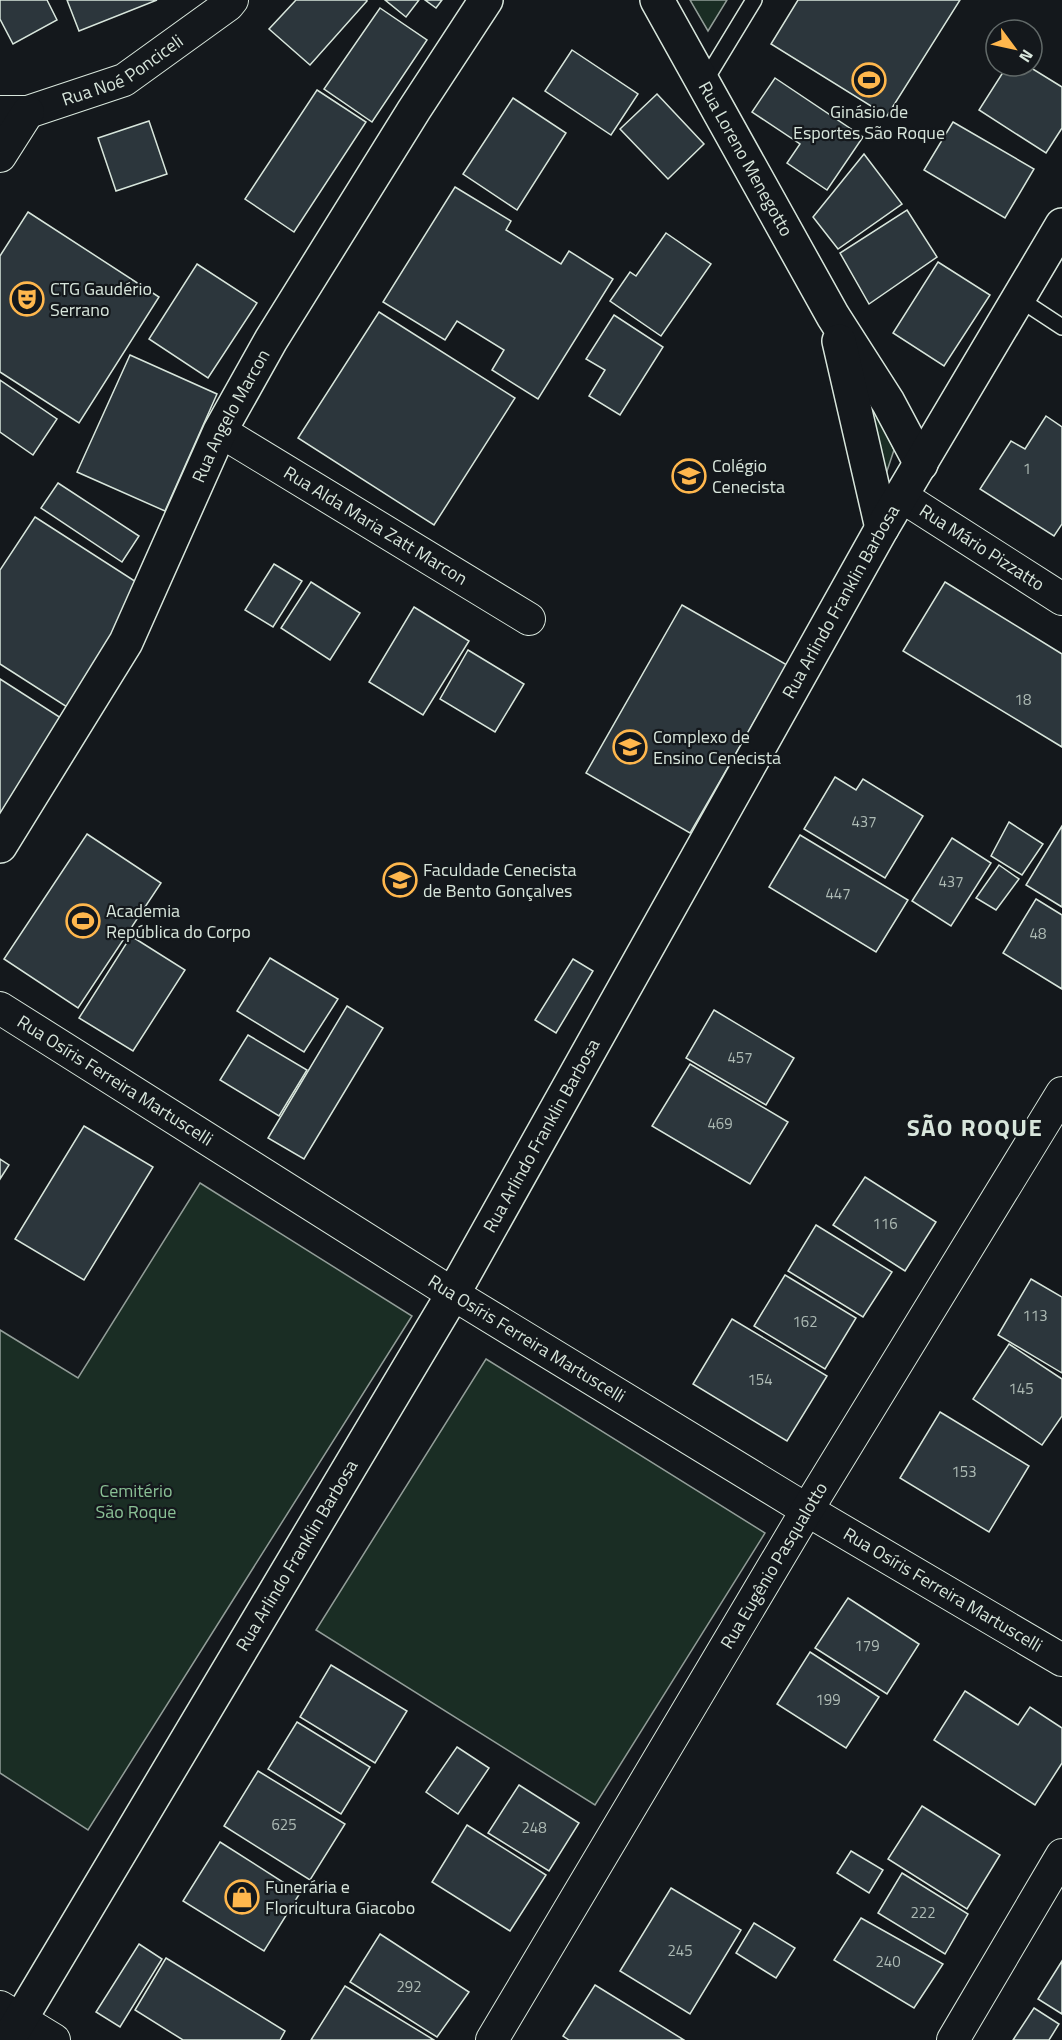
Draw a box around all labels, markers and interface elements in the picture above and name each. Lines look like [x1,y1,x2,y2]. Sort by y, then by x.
north arrow [984,18,1044,78]
street label: Rua Noé Ponciceli [58,28,189,113]
text: N [1013,45,1040,67]
sports icon: Ginásio de Esportes São Roque [851,62,887,98]
street label: Rua Loreno Menegotto [692,76,800,241]
place label: Ginásio de Esportes São Roque [793,98,945,146]
place label: CTG Gaudério Serrano [50,275,152,323]
theatre icon: CTG Gaudério Serrano [9,281,45,317]
street label: Rua Angelo Marcon [185,344,276,487]
place label: Colégio Cenecista [712,452,785,500]
house number: 1 [1023,457,1031,480]
school or university icon: Colégio Cenecista [671,458,707,494]
street label: Rua Alda Maria Zatt Marcon [279,459,473,592]
street label: Rua Mário Pizzatto [914,497,1050,597]
street label: Rua Arlindo Franklin Barbosa [775,500,906,704]
house number: 18 [1015,688,1031,711]
place label: Complexo de Ensino Cenecista [653,723,781,771]
school or university icon: Complexo de Ensino Cenecista [612,729,648,765]
house number: 437 [851,810,877,833]
place label: Faculdade Cenecista de Bento Gonçalves [423,856,577,904]
school or university icon: Faculdade Cenecista de Bento Gonçalves [382,862,418,898]
house number: 437 [938,870,964,893]
house number: 447 [825,882,851,905]
place label: Academia República do Corpo [106,897,251,945]
sports icon: Academia República do Corpo [65,903,101,939]
house number: 48 [1030,922,1046,945]
street label: Rua Osíris Ferreira Martuscelli [12,1008,218,1152]
street label: Rua Arlindo Franklin Barbosa [476,1034,606,1237]
house number: 457 [727,1046,753,1069]
district label: SÃO ROQUE [907,1109,1043,1145]
house number: 469 [707,1112,733,1135]
house number: 116 [872,1212,898,1235]
street label: Rua Osíris Ferreira Martuscelli [423,1268,631,1409]
house number: 113 [1022,1304,1048,1327]
house number: 162 [792,1310,818,1333]
house number: 154 [747,1368,773,1391]
house number: 145 [1008,1377,1034,1400]
street label: Rua Arlindo Franklin Barbosa [229,1455,364,1656]
house number: 153 [951,1460,977,1483]
park label: Cemitério São Roque [96,1477,176,1525]
street label: Rua Eugênio Pasqualotto [713,1477,834,1654]
street label: Rua Osíris Ferreira Martuscelli [838,1520,1048,1659]
house number: 179 [854,1634,880,1657]
house number: 199 [815,1688,841,1711]
house number: 625 [271,1813,297,1836]
house number: 248 [521,1816,547,1839]
place label: Funerária e Floricultura Giacobo [265,1873,415,1921]
shop icon: Funerária e Floricultura Giacobo [224,1879,260,1915]
house number: 222 [910,1901,936,1924]
house number: 245 [667,1939,693,1962]
house number: 240 [875,1950,901,1973]
house number: 292 [396,1975,422,1998]

